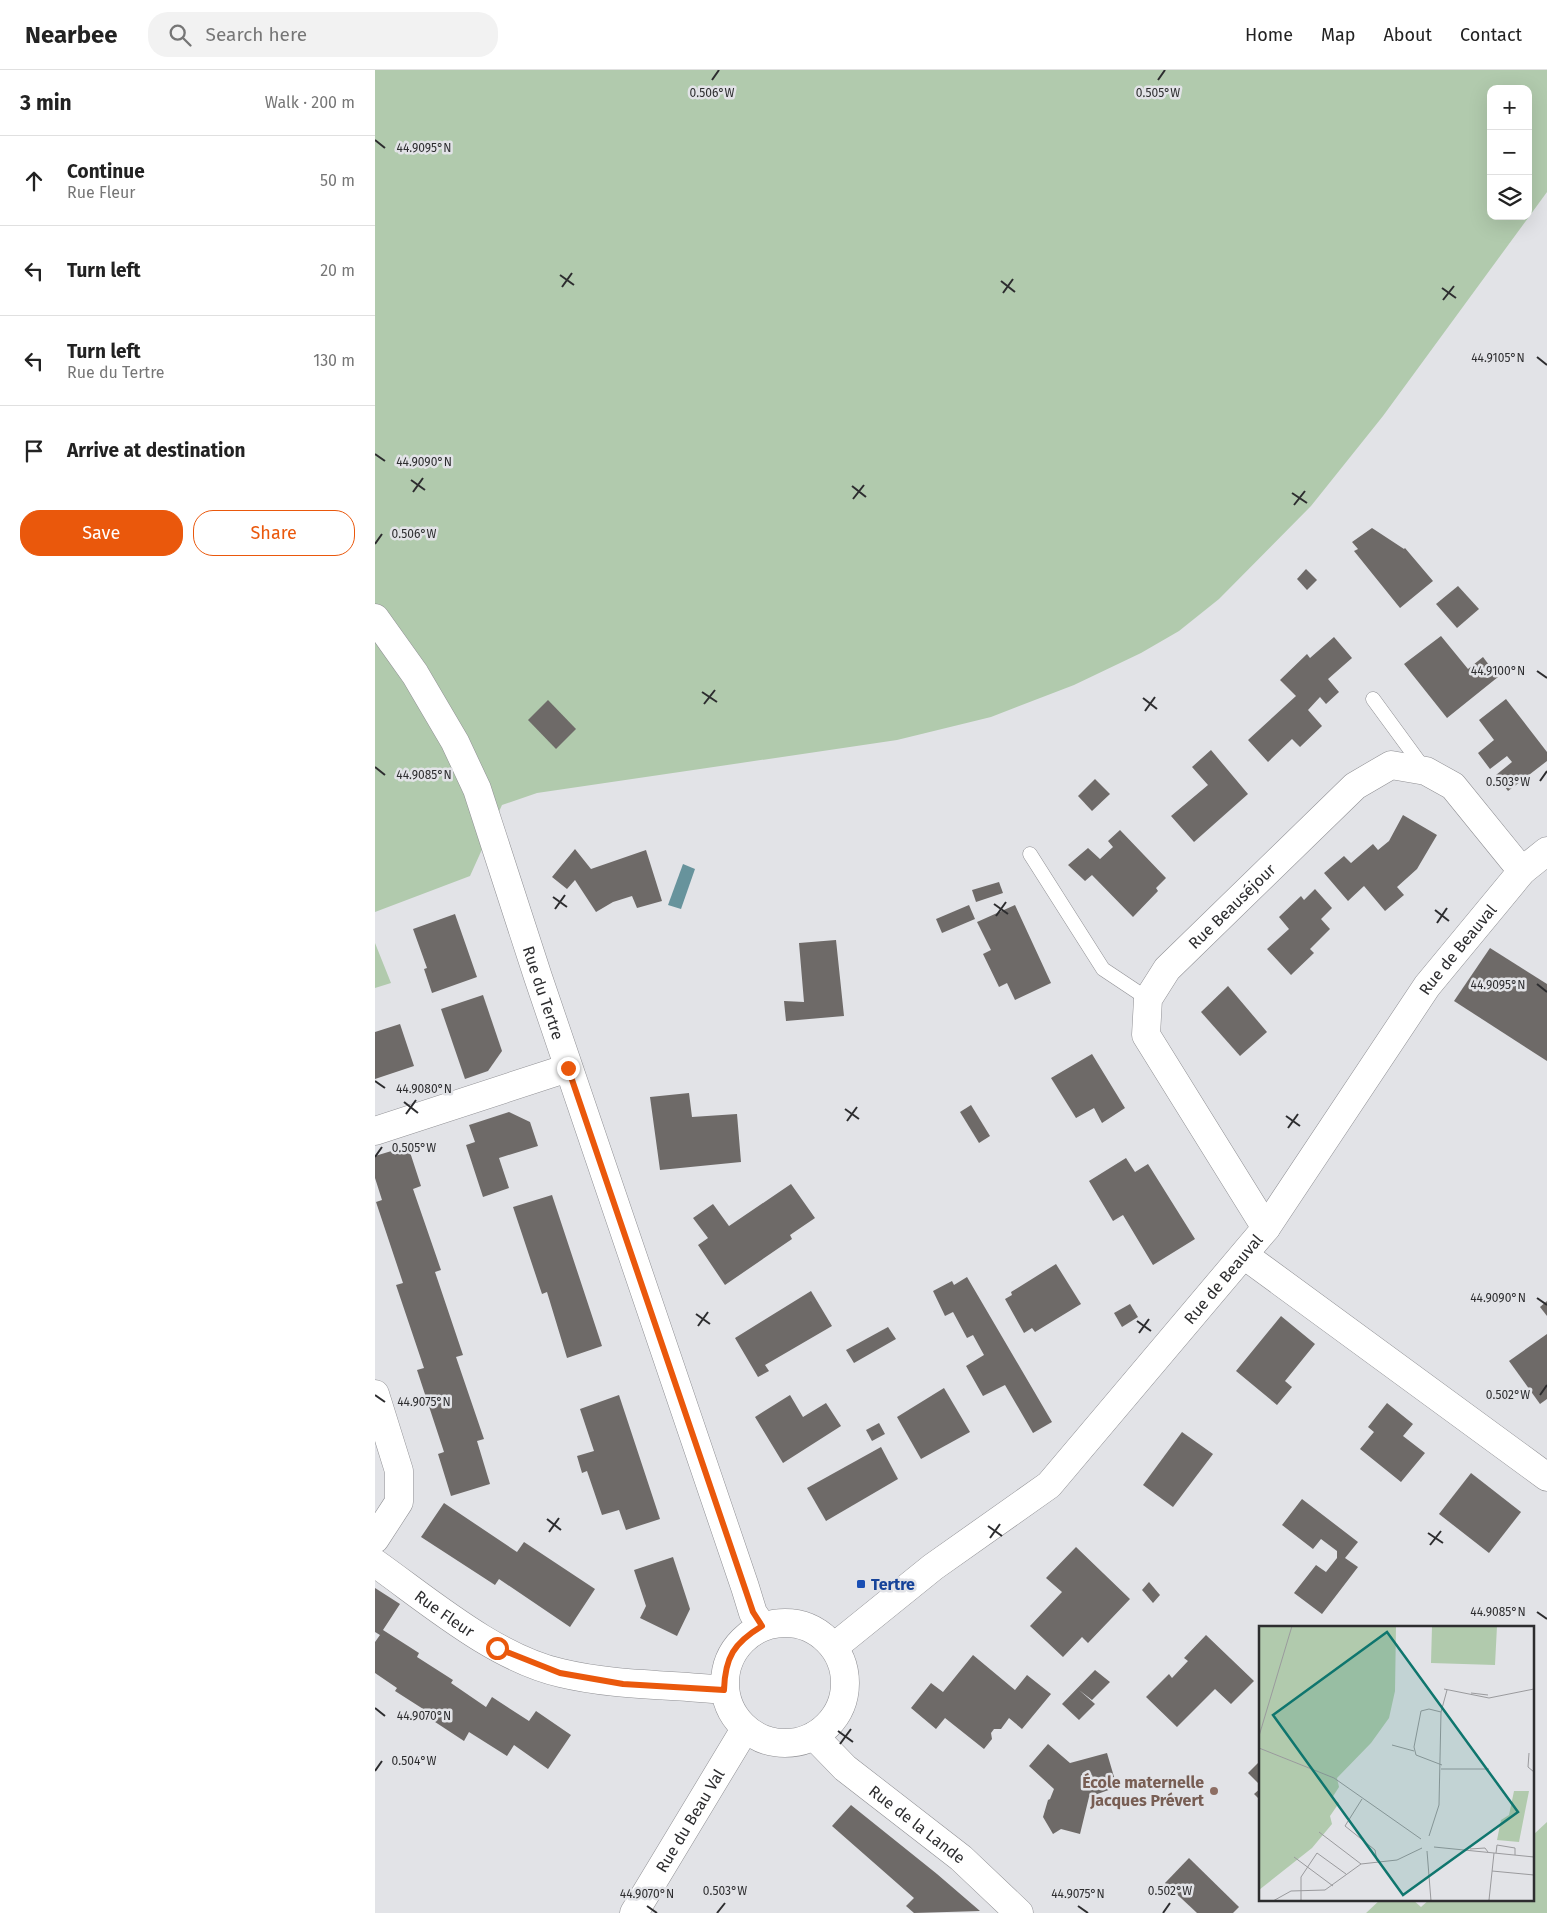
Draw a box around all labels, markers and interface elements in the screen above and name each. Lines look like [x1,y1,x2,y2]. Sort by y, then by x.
search box [148,12,498,57]
text: Nearbee [25,21,118,49]
icon: search [166,21,194,49]
text: Search here [206,23,307,46]
text: Home [1245,24,1293,46]
text: Map [1321,24,1355,46]
text: About [1383,24,1432,46]
text: Contact [1460,24,1522,46]
map controls [1487,85,1532,220]
button: + [1487,85,1532,130]
text: 0.506°W [690,86,735,100]
text: 0.505°W [1136,86,1180,100]
text: 3 min [20,90,72,116]
text: Walk · 200 m [265,93,355,112]
button: − [1487,130,1532,175]
text: 44.9095°N [397,141,451,155]
text: Continue [67,160,145,183]
icon: ahead [20,167,48,195]
text: 50 m [320,171,355,190]
button: layers [1487,175,1532,220]
text: Rue Fleur [67,183,135,202]
icon: left [20,257,48,285]
text: Turn left [67,259,141,282]
text: 20 m [320,261,355,280]
text: Turn left [67,340,141,363]
icon: left [20,347,48,375]
text: 130 m [313,351,355,370]
text: 44.9105°N [1471,351,1525,365]
text: Rue du Tertre [67,363,165,382]
icon: arrive [20,437,48,465]
text: Arrive at destination [67,439,246,462]
text: 44.9090°N [396,455,452,469]
button: Save [20,510,183,556]
button: Share [193,510,355,556]
text: 0.506°W [392,527,437,541]
text: 44.9100°N [1471,664,1525,678]
text: 44.9085°N [396,768,452,782]
text: 0.503°W [1486,775,1530,789]
street label: Rue Beauséjour [1185,859,1280,953]
street label: Rue de Beauval [1415,900,1501,998]
street label: Rue du Tertre [519,944,568,1042]
text: 44.9095°N [1471,978,1525,992]
route end [557,1057,580,1080]
text: 44.9080°N [396,1082,452,1096]
text: 0.505°W [392,1141,436,1155]
street label: Rue de Beauval [1180,1230,1267,1328]
text: 44.9090°N [1470,1291,1526,1305]
text: 0.502°W [1486,1388,1530,1402]
text: 44.9075°N [397,1395,451,1409]
place label: Tertre [871,1575,915,1594]
marker: Tertre [855,1578,867,1590]
street label: Rue Fleur [411,1586,478,1642]
text: 44.9085°N [1470,1605,1526,1619]
inset map [1259,1626,1535,1900]
route start [486,1637,509,1660]
text: 44.9070°N [397,1709,451,1723]
text: 0.504°W [392,1754,437,1768]
street label: Rue du Beau Val [652,1765,729,1876]
place label: École maternelle Jacques Prévert [1082,1772,1205,1810]
street label: Rue de la Lande [865,1781,969,1868]
marker: École maternelle Jacques Prévert [1208,1785,1220,1797]
text: 0.503°W [703,1884,747,1898]
text: 0.502°W [1148,1884,1192,1898]
text: 44.9070°N [620,1887,674,1901]
text: 44.9075°N [1051,1887,1105,1901]

